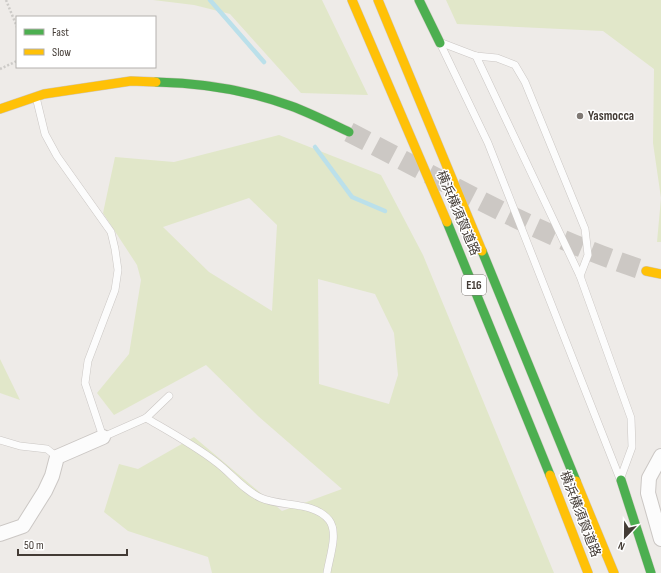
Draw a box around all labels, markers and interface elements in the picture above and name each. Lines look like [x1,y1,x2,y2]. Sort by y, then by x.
legend [16,16,156,68]
text: Fast [52,25,69,40]
text: Slow [52,45,71,60]
place label: Yasmocca [588,108,634,124]
marker: Yasmocca [575,111,585,121]
street label: 横浜横須賀道路 [433,168,483,258]
road number: E16 [462,275,486,295]
street label: 横浜横須賀道路 [556,469,604,559]
north arrow [605,517,645,557]
scale bar [18,531,127,557]
text: 50 m [24,538,44,553]
text: N [616,539,627,553]

